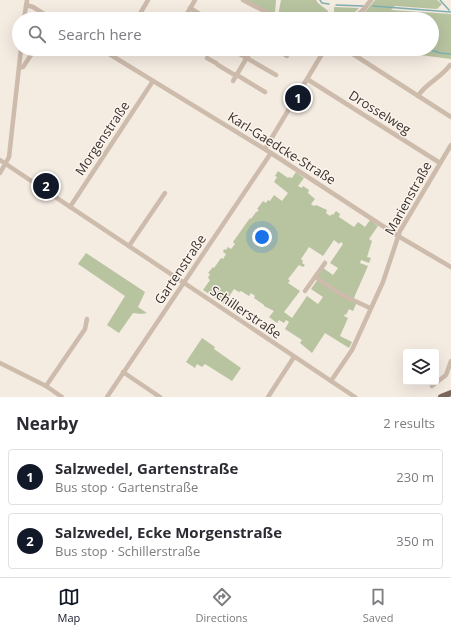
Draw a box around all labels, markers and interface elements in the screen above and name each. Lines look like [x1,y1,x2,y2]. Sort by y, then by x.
search box [12,12,439,56]
icon: search [26,23,48,45]
text: Search here [58,24,142,44]
pin: 1 [285,83,311,113]
street label: Drosselweg [346,86,414,138]
street label: Morgenstraße [71,97,133,179]
street label: Karl-Gaedcke-Straße [225,107,339,189]
street label: Marienstraße [380,158,436,238]
pin: 2 [33,171,59,201]
your location [252,227,272,247]
street label: Gartenstraße [150,231,210,307]
street label: Schillerstraße [207,281,285,343]
map controls [403,349,439,385]
button: layers [403,349,439,385]
text: Nearby [16,412,78,435]
text: 2 results [383,414,435,432]
text: Salzwedel, Gartenstraße [55,458,238,478]
text: 1 [26,468,34,486]
text: 230 m [396,468,434,486]
text: Bus stop · Gartenstraße [55,478,198,496]
text: Salzwedel, Ecke Morgenstraße [55,522,282,542]
text: 2 [26,532,34,550]
text: 350 m [396,532,434,550]
text: Bus stop · Schillerstraße [55,542,200,560]
tab: Map [58,586,80,625]
tab: Directions [196,586,248,625]
tab: Saved [363,586,393,625]

